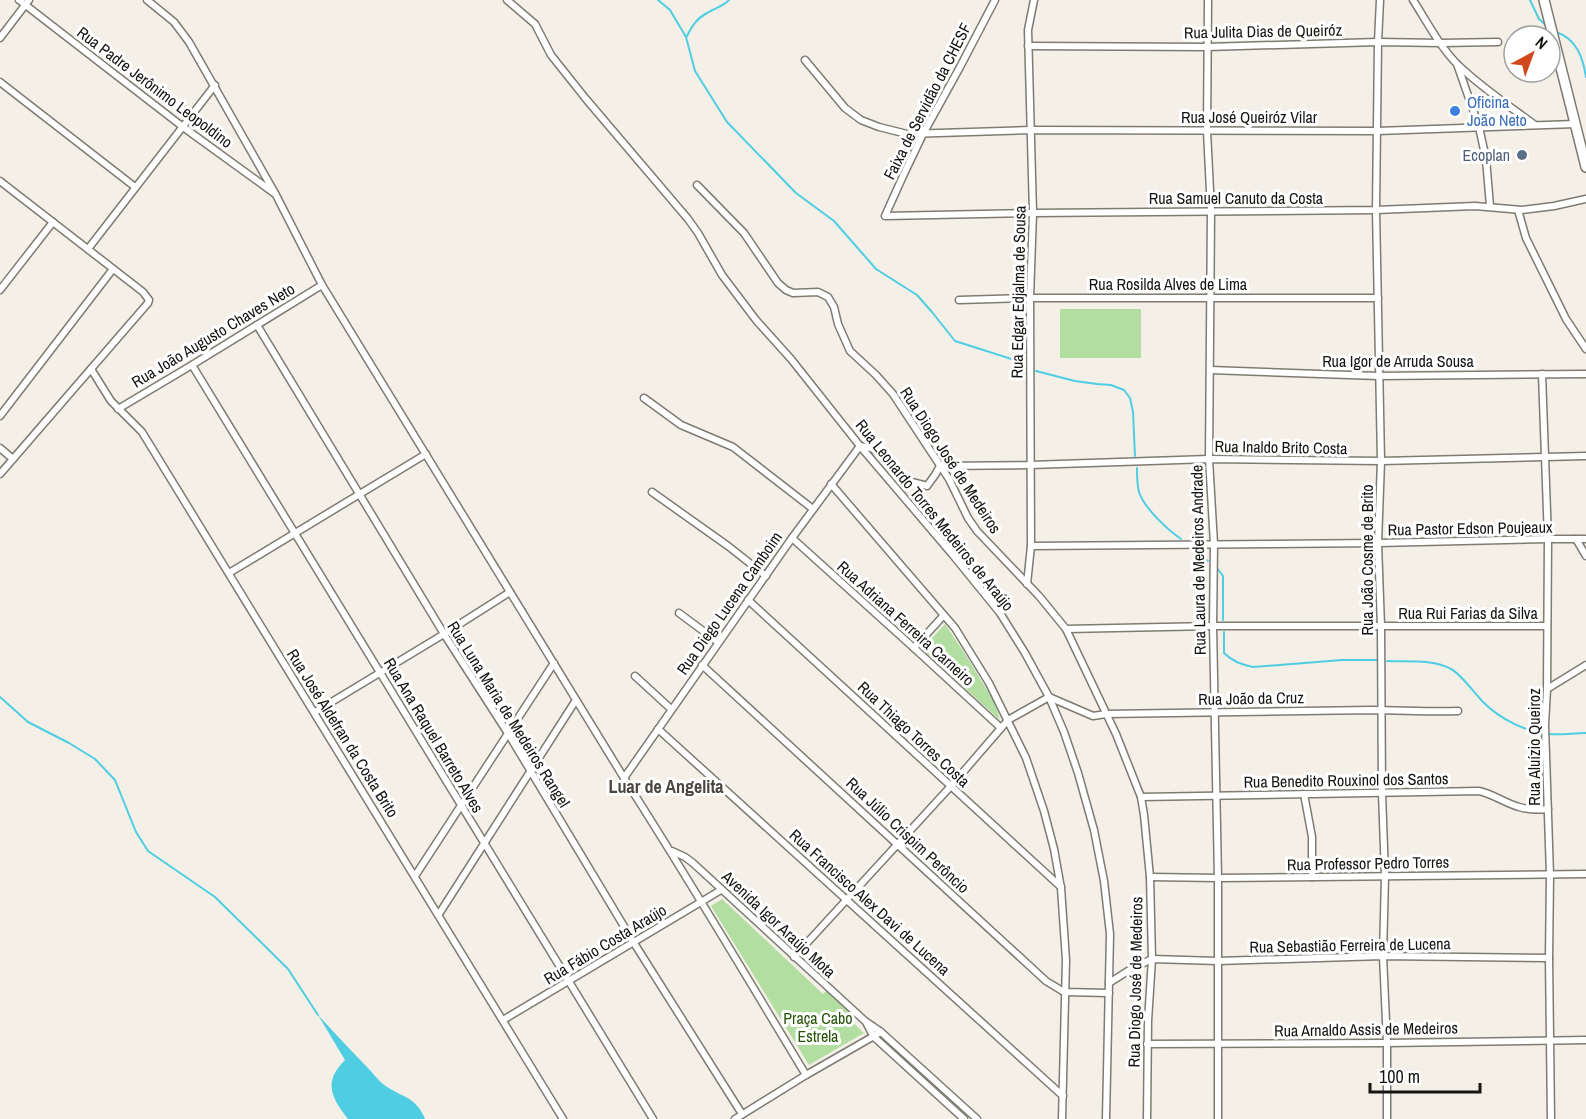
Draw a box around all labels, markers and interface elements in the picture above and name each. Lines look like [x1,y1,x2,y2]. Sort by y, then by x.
street label: Faixa de Servidão da CHESF [878,19,976,183]
street label: Rua Julita Dias de Queiróz [1184,19,1343,43]
street label: Rua Padre Jerônimo Leopoldino [73,21,237,153]
north arrow [1502,24,1562,84]
text: N [1531,31,1553,54]
place label: Oficina João Neto [1467,91,1527,131]
marker: Oficina João Neto [1448,104,1462,118]
street label: Rua José Queiróz Vilar [1181,106,1318,128]
place label: Ecoplan [1463,144,1510,166]
marker: Ecoplan [1515,148,1529,162]
street label: Rua Samuel Canuto da Costa [1149,187,1324,209]
street label: Rua Edgar Edjalma de Sousa [1005,205,1031,379]
street label: Rua Rosilda Alves de Lima [1089,273,1248,295]
street label: Rua João Augusto Chaves Neto [127,277,299,393]
street label: Rua Igor de Arruda Sousa [1322,350,1475,372]
street label: Rua Diogo José de Medeiros [895,382,1007,538]
street label: Rua Leonardo Torres Medeiros de Araújo [851,415,1019,615]
street label: Rua Inaldo Brito Costa [1214,435,1348,459]
street label: Rua Laura de Medeiros Andrade [1185,465,1211,655]
street label: Rua João Cosme de Brito [1356,485,1378,635]
street label: Rua Pastor Edson Poujeaux [1387,516,1553,540]
street label: Rua Diego Lucena Camboim [671,527,787,679]
street label: Rua Adriana Ferreira Carneiro [833,556,979,690]
street label: Rua Rui Farias da Silva [1398,602,1538,624]
street label: Rua Luna Maria de Medeiros Rangel [442,617,576,811]
street label: Rua José Aldefran da Costa Brito [282,645,404,821]
street label: Rua Ana Raquel Barreto Alves [379,653,489,817]
street label: Rua Thiago Torres Costa [853,676,975,792]
street label: Rua João da Cruz [1198,686,1304,710]
street label: Rua Aluízio Queiroz [1523,688,1545,806]
street label: Rua Benedito Rouxinol dos Santos [1243,767,1449,793]
street label: Rua Júlio Crispim Perôncio [842,772,974,898]
district label: Luar de Angelita [608,774,724,799]
street label: Rua Francisco Alex Davi de Lucena [785,824,956,981]
street label: Rua Professor Pedro Torres [1287,851,1449,875]
street label: Avenida Igor Araújo Mota [717,865,841,983]
street label: Rua Diogo José de Medeiros [1123,896,1147,1068]
street label: Rua Fábio Costa Araújo [540,899,670,989]
street label: Rua Sebastião Ferreira de Lucena [1249,932,1452,958]
park label: Praça Cabo Estrela [783,1007,853,1047]
street label: Rua Arnaldo Assis de Medeiros [1274,1016,1458,1042]
scale bar [1370,1056,1480,1094]
text: 100 m [1379,1064,1420,1089]

